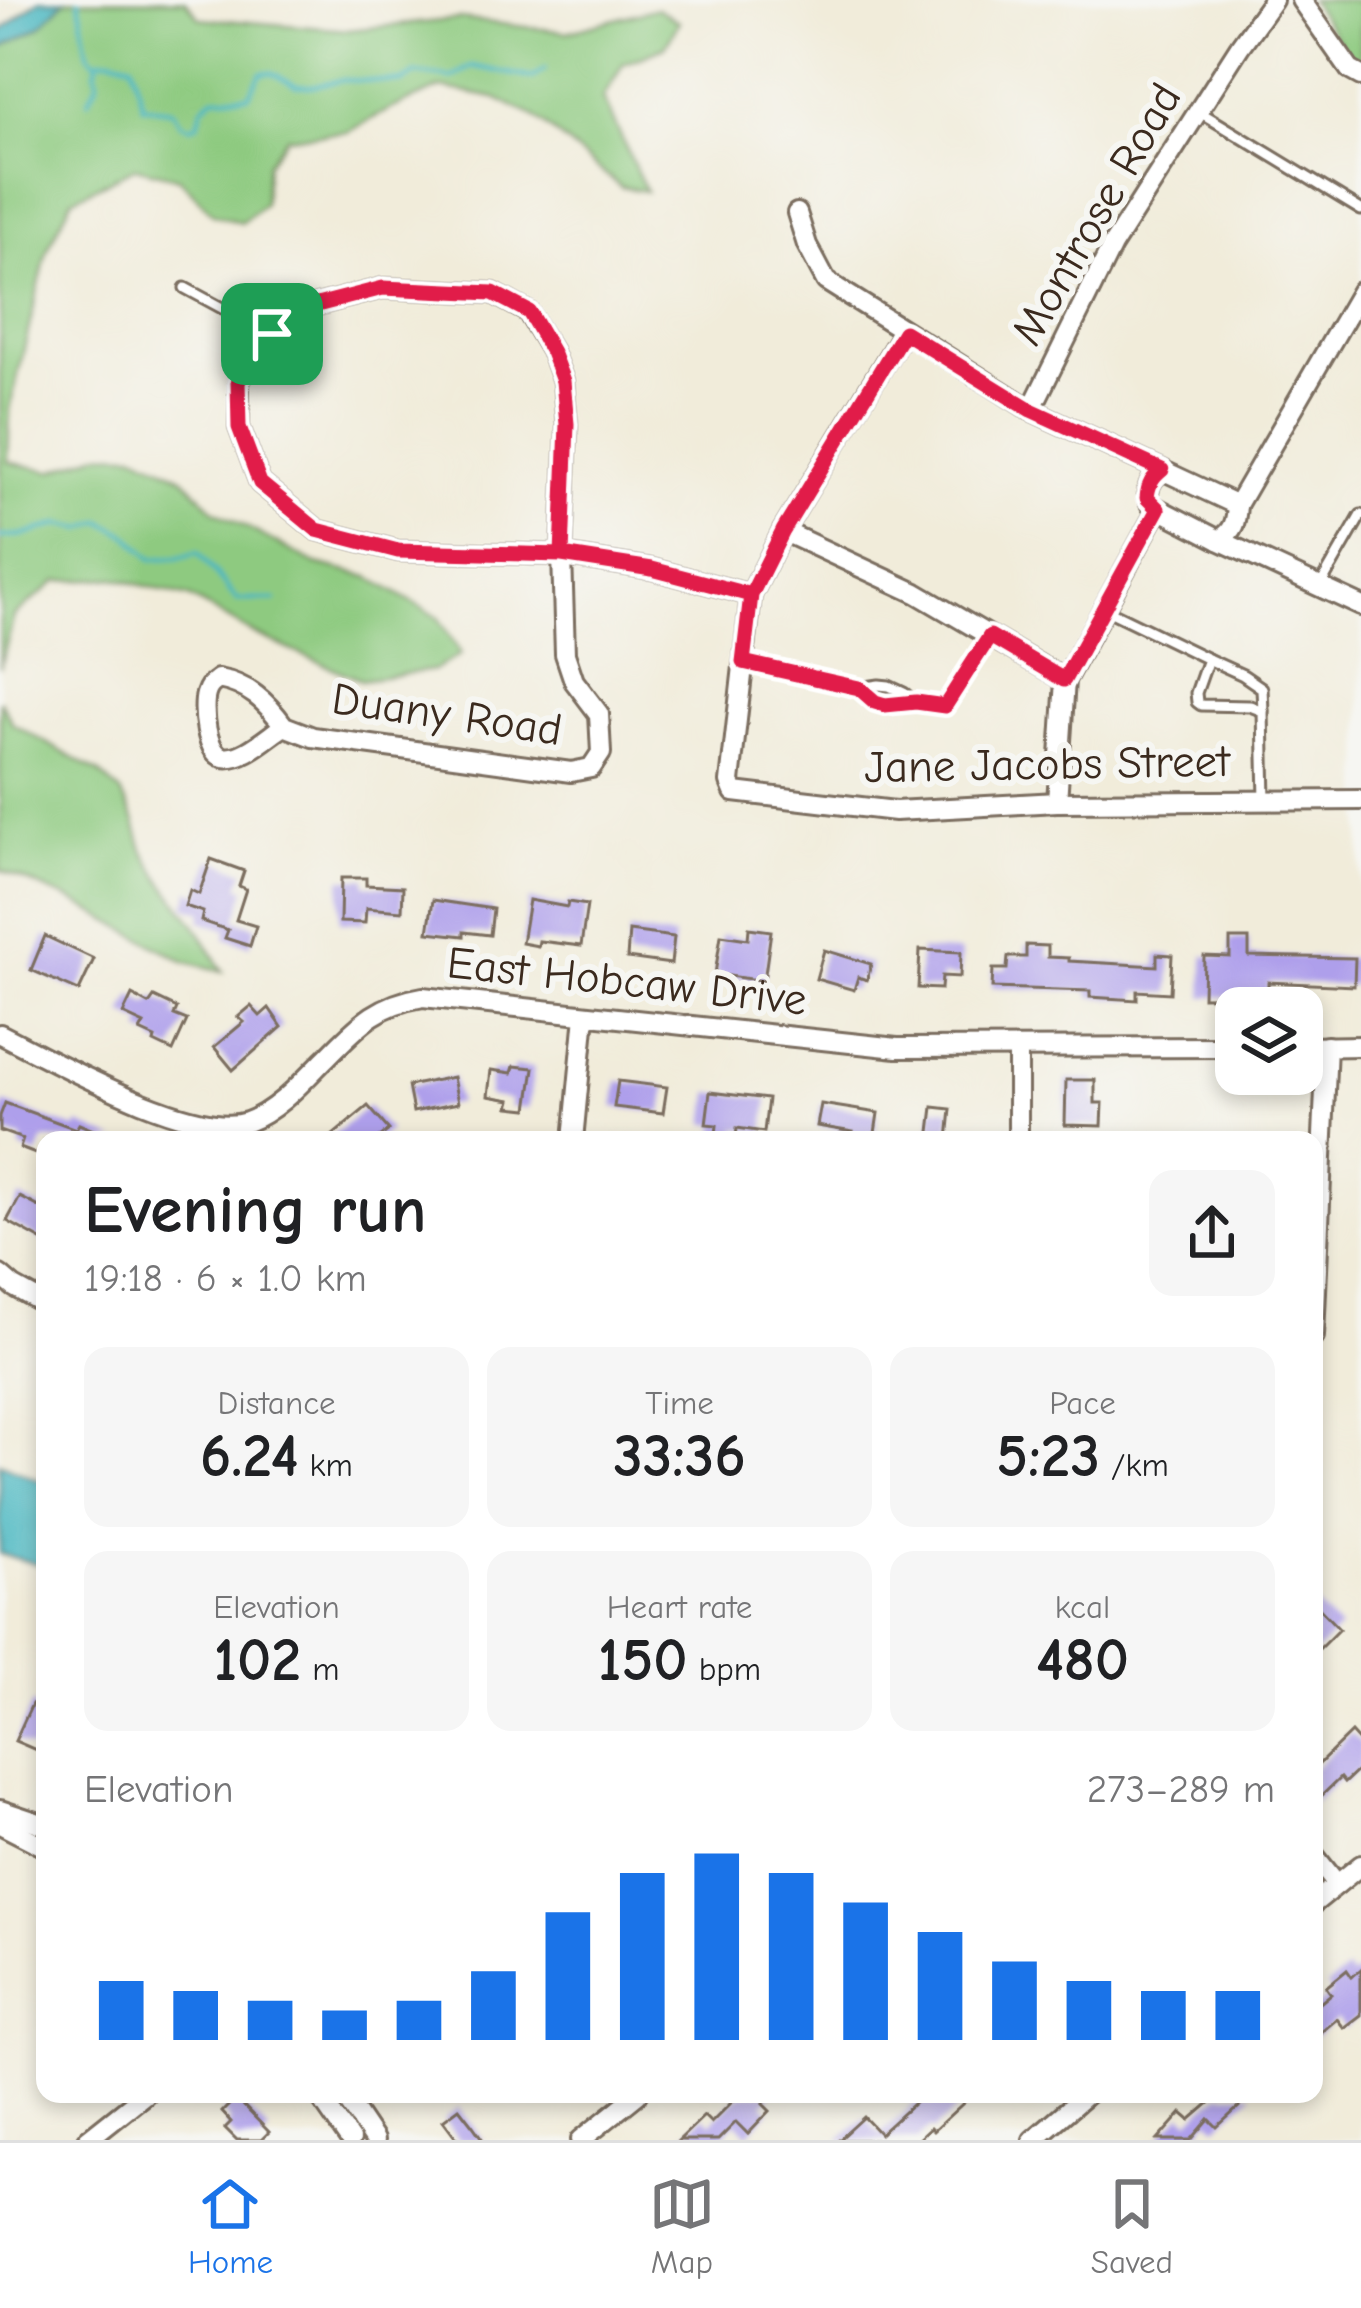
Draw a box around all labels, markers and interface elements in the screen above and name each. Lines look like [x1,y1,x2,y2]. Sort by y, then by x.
street label: Montrose Road [1000,74,1192,354]
pin [221,283,323,385]
icon: arrive [239,301,305,367]
street label: Duany Road [329,672,565,756]
street label: Jane Jacobs Street [864,735,1231,793]
street label: East Hobcaw Drive [445,936,809,1026]
map controls [1215,987,1323,1095]
button: layers [1215,987,1323,1095]
button: share [1149,1170,1275,1296]
text: Evening run [84,1173,426,1249]
text: 19:18 · 6 × 1.0 km [84,1256,367,1301]
text: Distance [217,1384,336,1422]
text: Time [645,1384,714,1422]
text: Pace [1049,1384,1116,1422]
text: 6.24 [200,1422,299,1491]
text: 33:36 [613,1422,746,1491]
text: 5:23 [996,1422,1100,1491]
text: km [299,1446,353,1484]
text: /km [1100,1446,1169,1484]
text: Elevation [213,1588,340,1626]
text: Heart rate [607,1588,752,1626]
text: kcal [1055,1588,1110,1626]
text: 102 [213,1626,301,1695]
text: 150 [598,1626,688,1695]
text: 480 [1036,1626,1129,1695]
text: m [301,1650,340,1688]
text: bpm [688,1650,761,1688]
text: Elevation [84,1767,233,1812]
text: 273–289 m [1087,1767,1275,1812]
tab: Home [188,2171,273,2281]
tab: Map [649,2171,715,2281]
tab: Saved [1091,2171,1173,2281]

